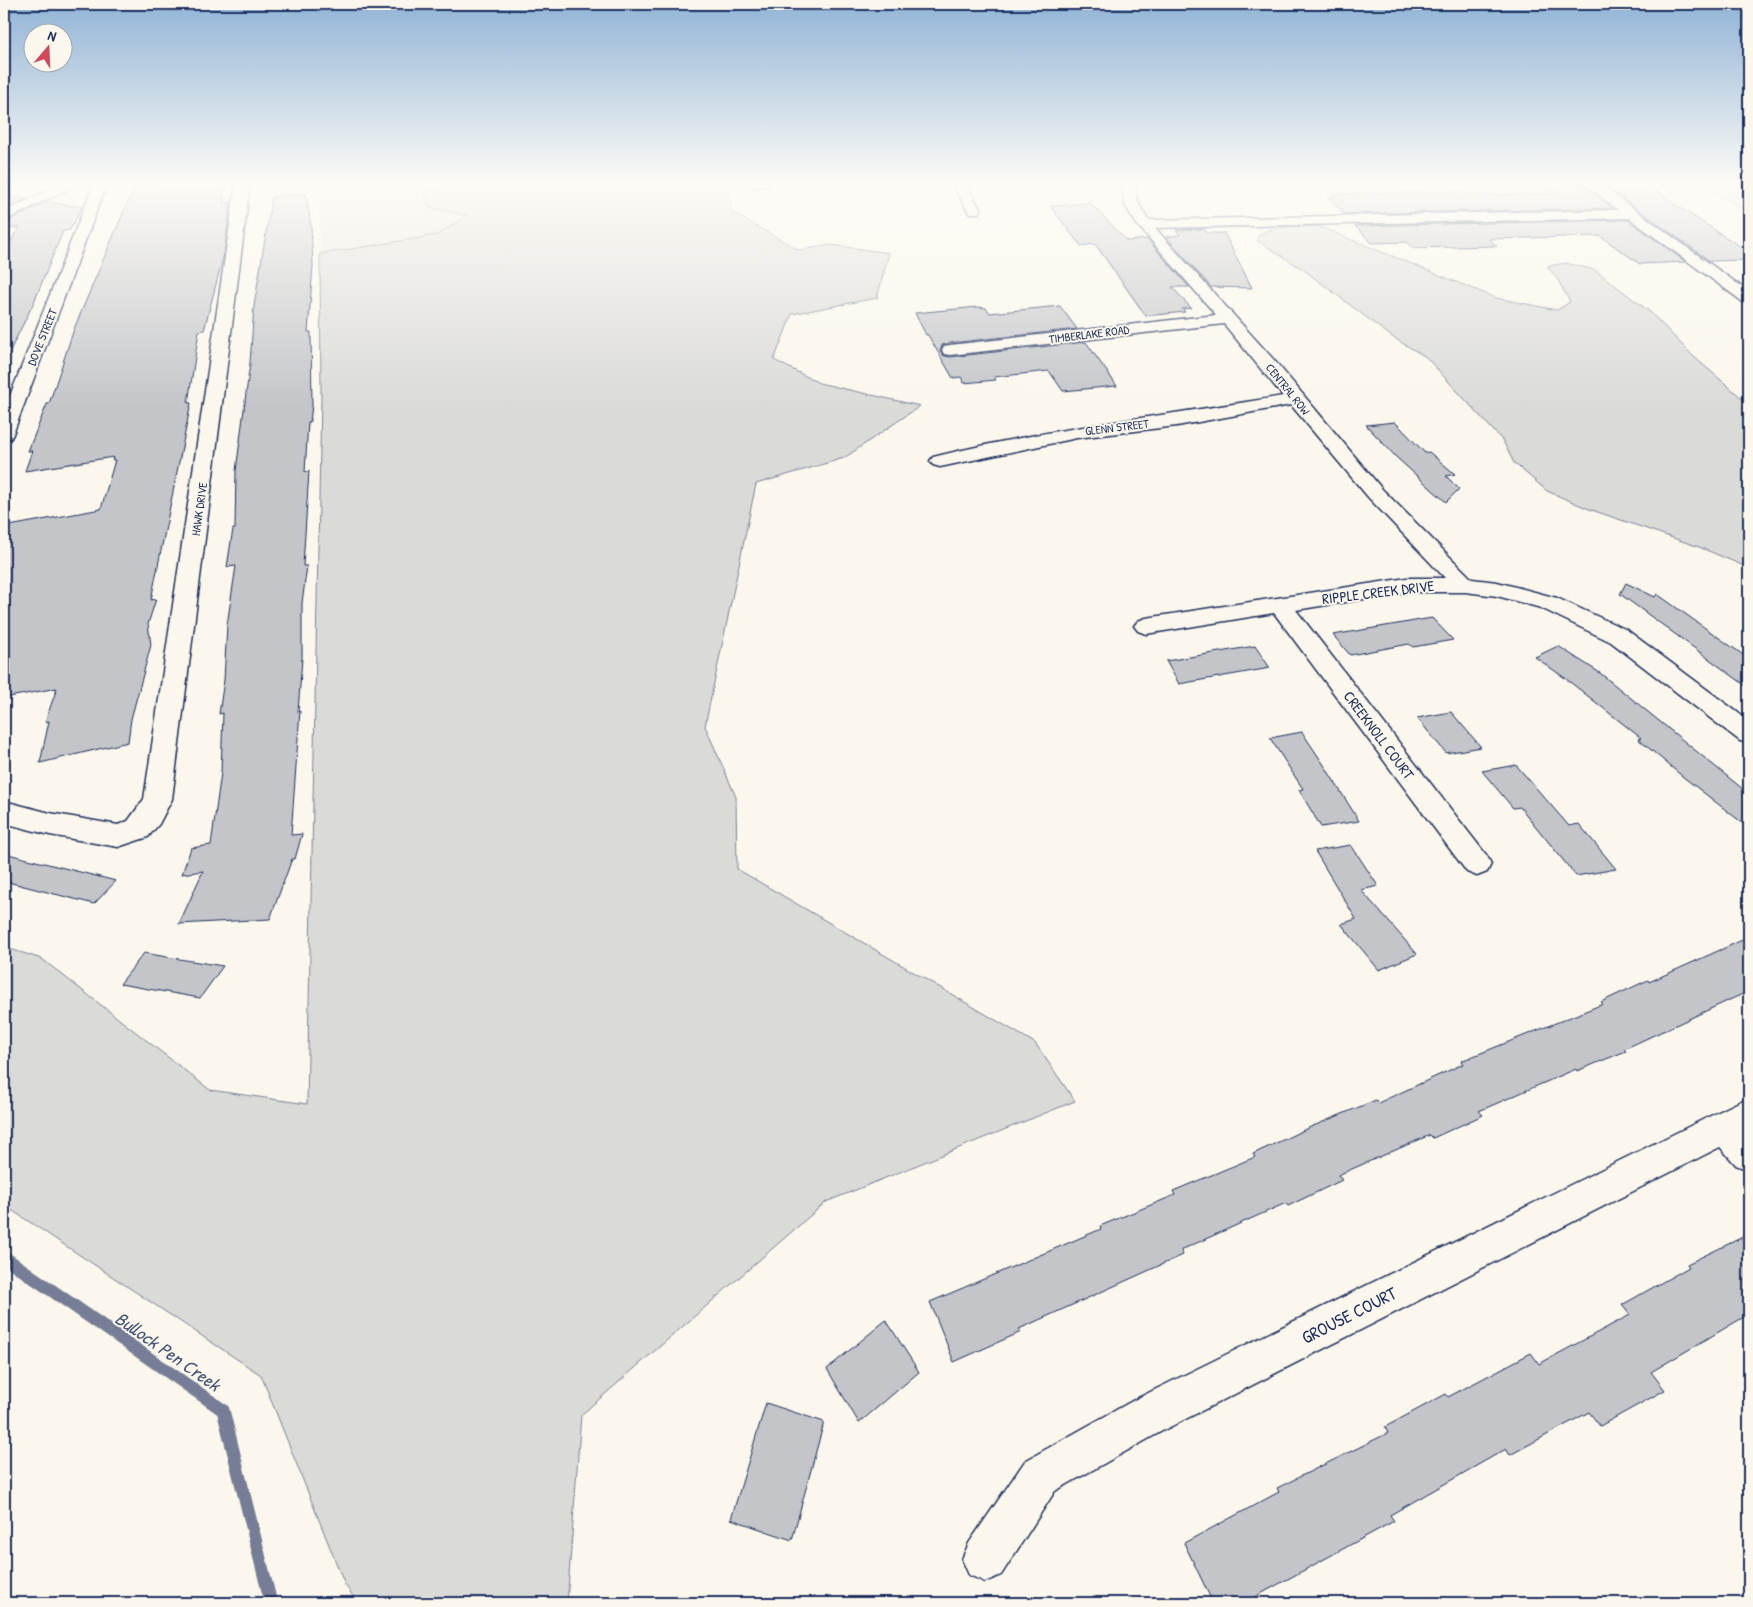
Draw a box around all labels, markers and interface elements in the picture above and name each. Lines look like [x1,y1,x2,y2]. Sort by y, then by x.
north arrow [22,22,72,72]
text: N [46,25,60,46]
street label: DOVE STREET [23,306,61,368]
street label: TIMBERLAKE ROAD [1048,321,1130,347]
street label: CENTRAL ROW [1262,360,1314,419]
street label: GLENN STREET [1084,415,1150,439]
street label: HAWK DRIVE [187,480,211,537]
street label: RIPPLE CREEK DRIVE [1321,575,1435,609]
street label: CREEKNOLL COURT [1339,686,1420,784]
street label: GROUSE COURT [1297,1280,1401,1350]
water label: Bullock Pen Creek [110,1305,228,1398]

